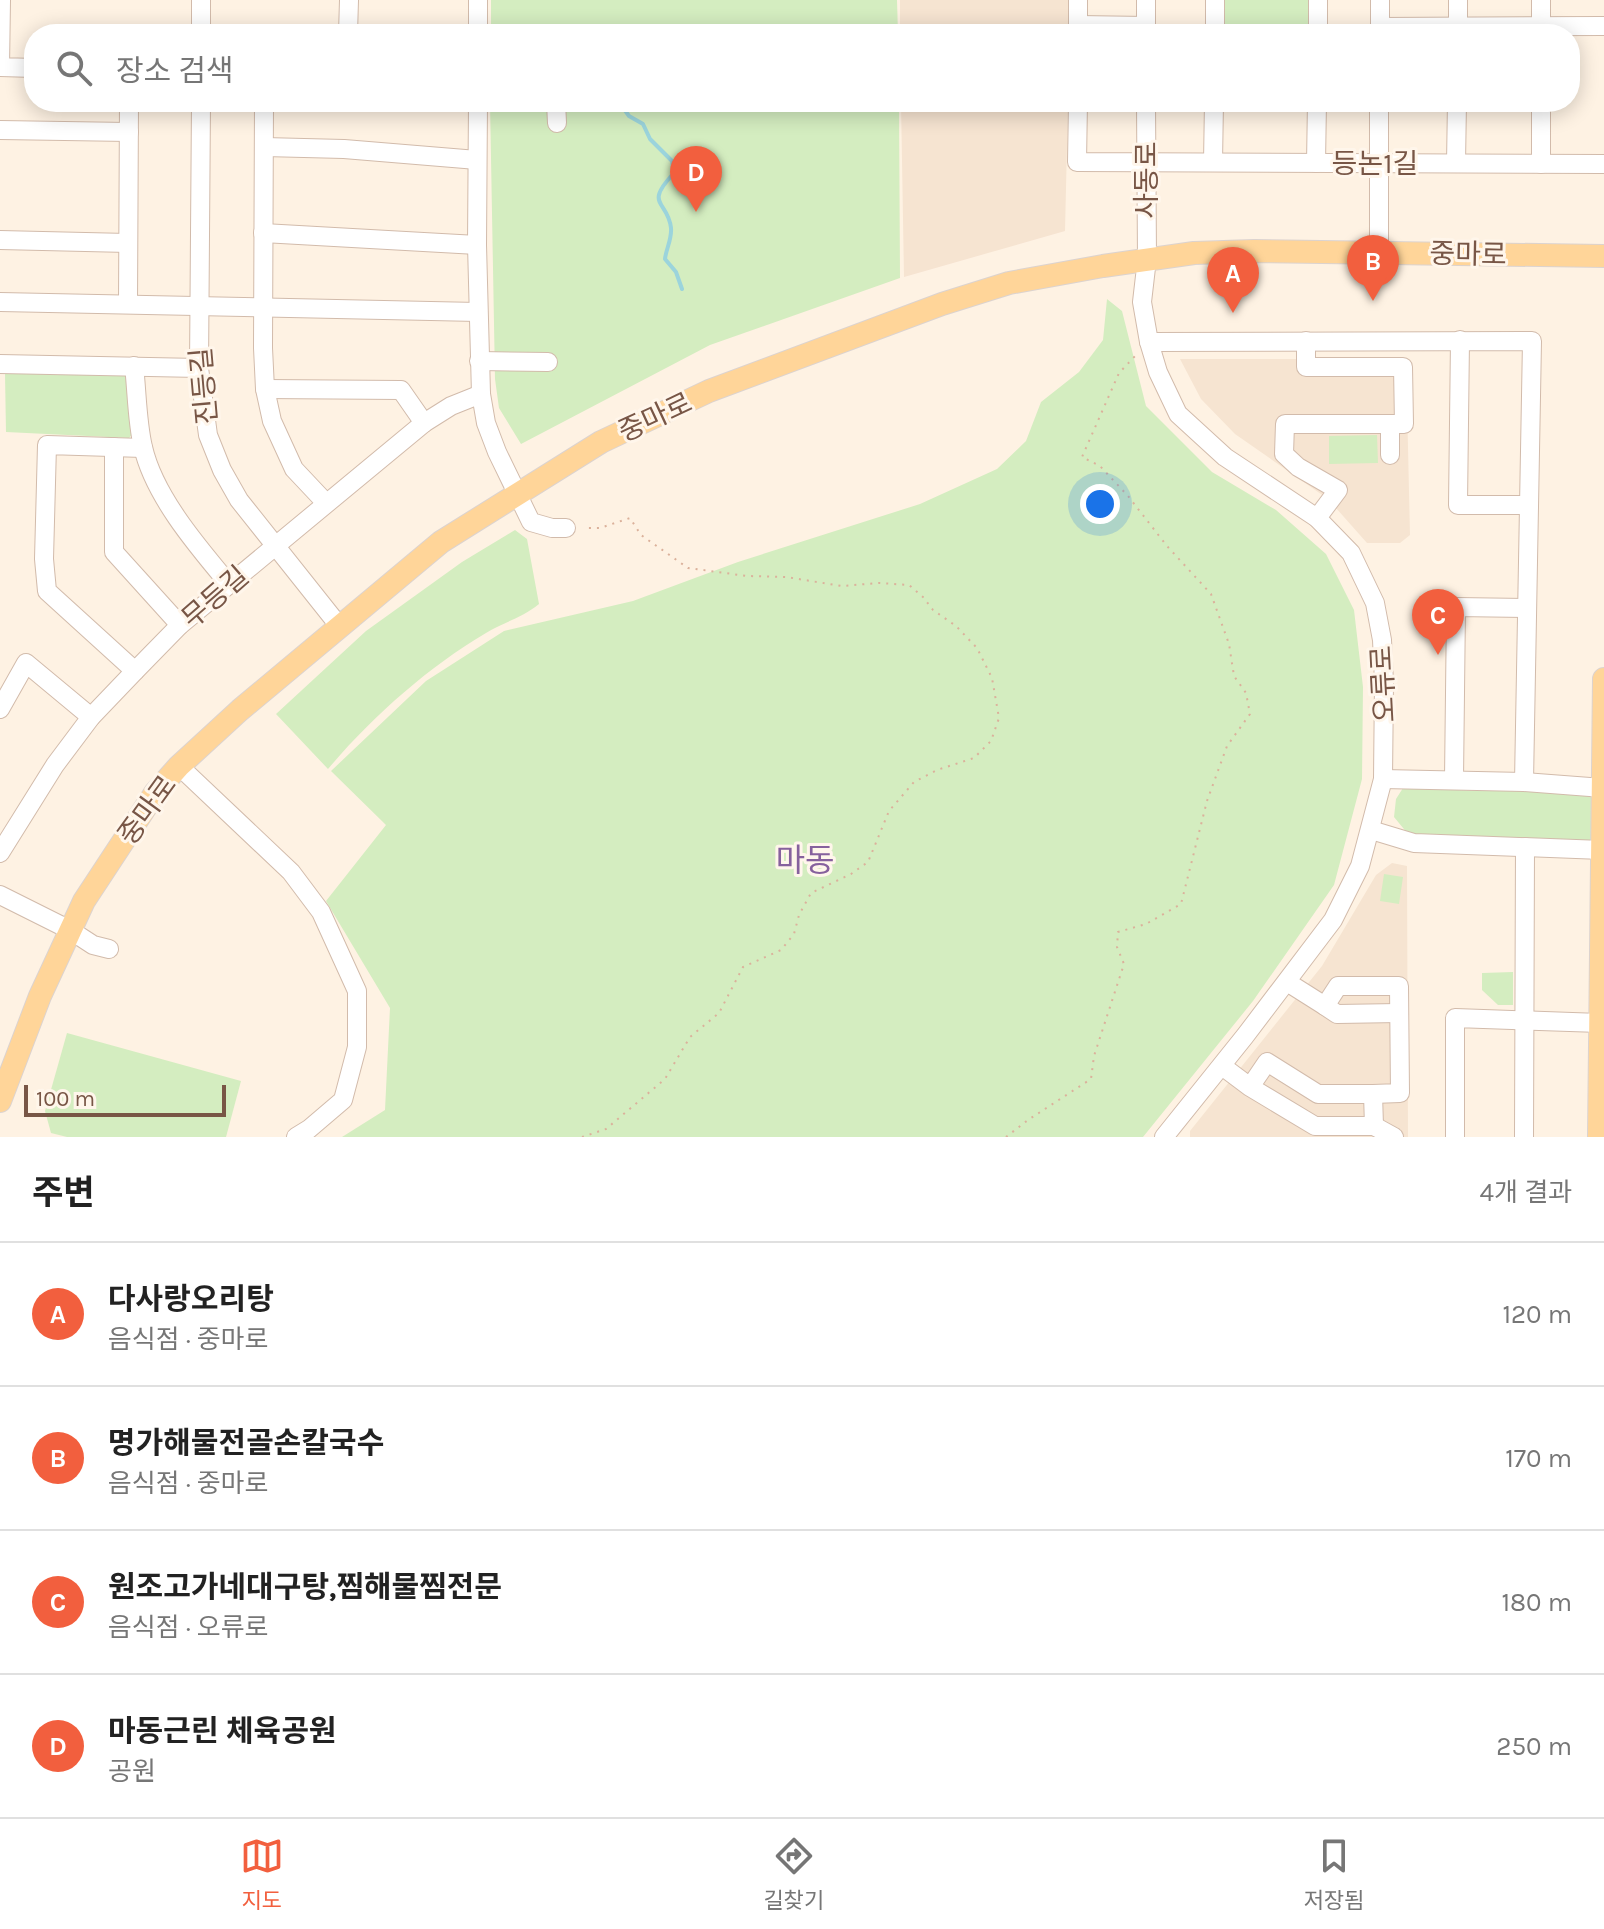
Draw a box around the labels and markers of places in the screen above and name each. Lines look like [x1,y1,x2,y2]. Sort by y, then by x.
pin: D [670,146,722,212]
pin: B [1347,235,1399,301]
pin: A [1207,247,1259,313]
pin: C [1412,589,1464,655]

